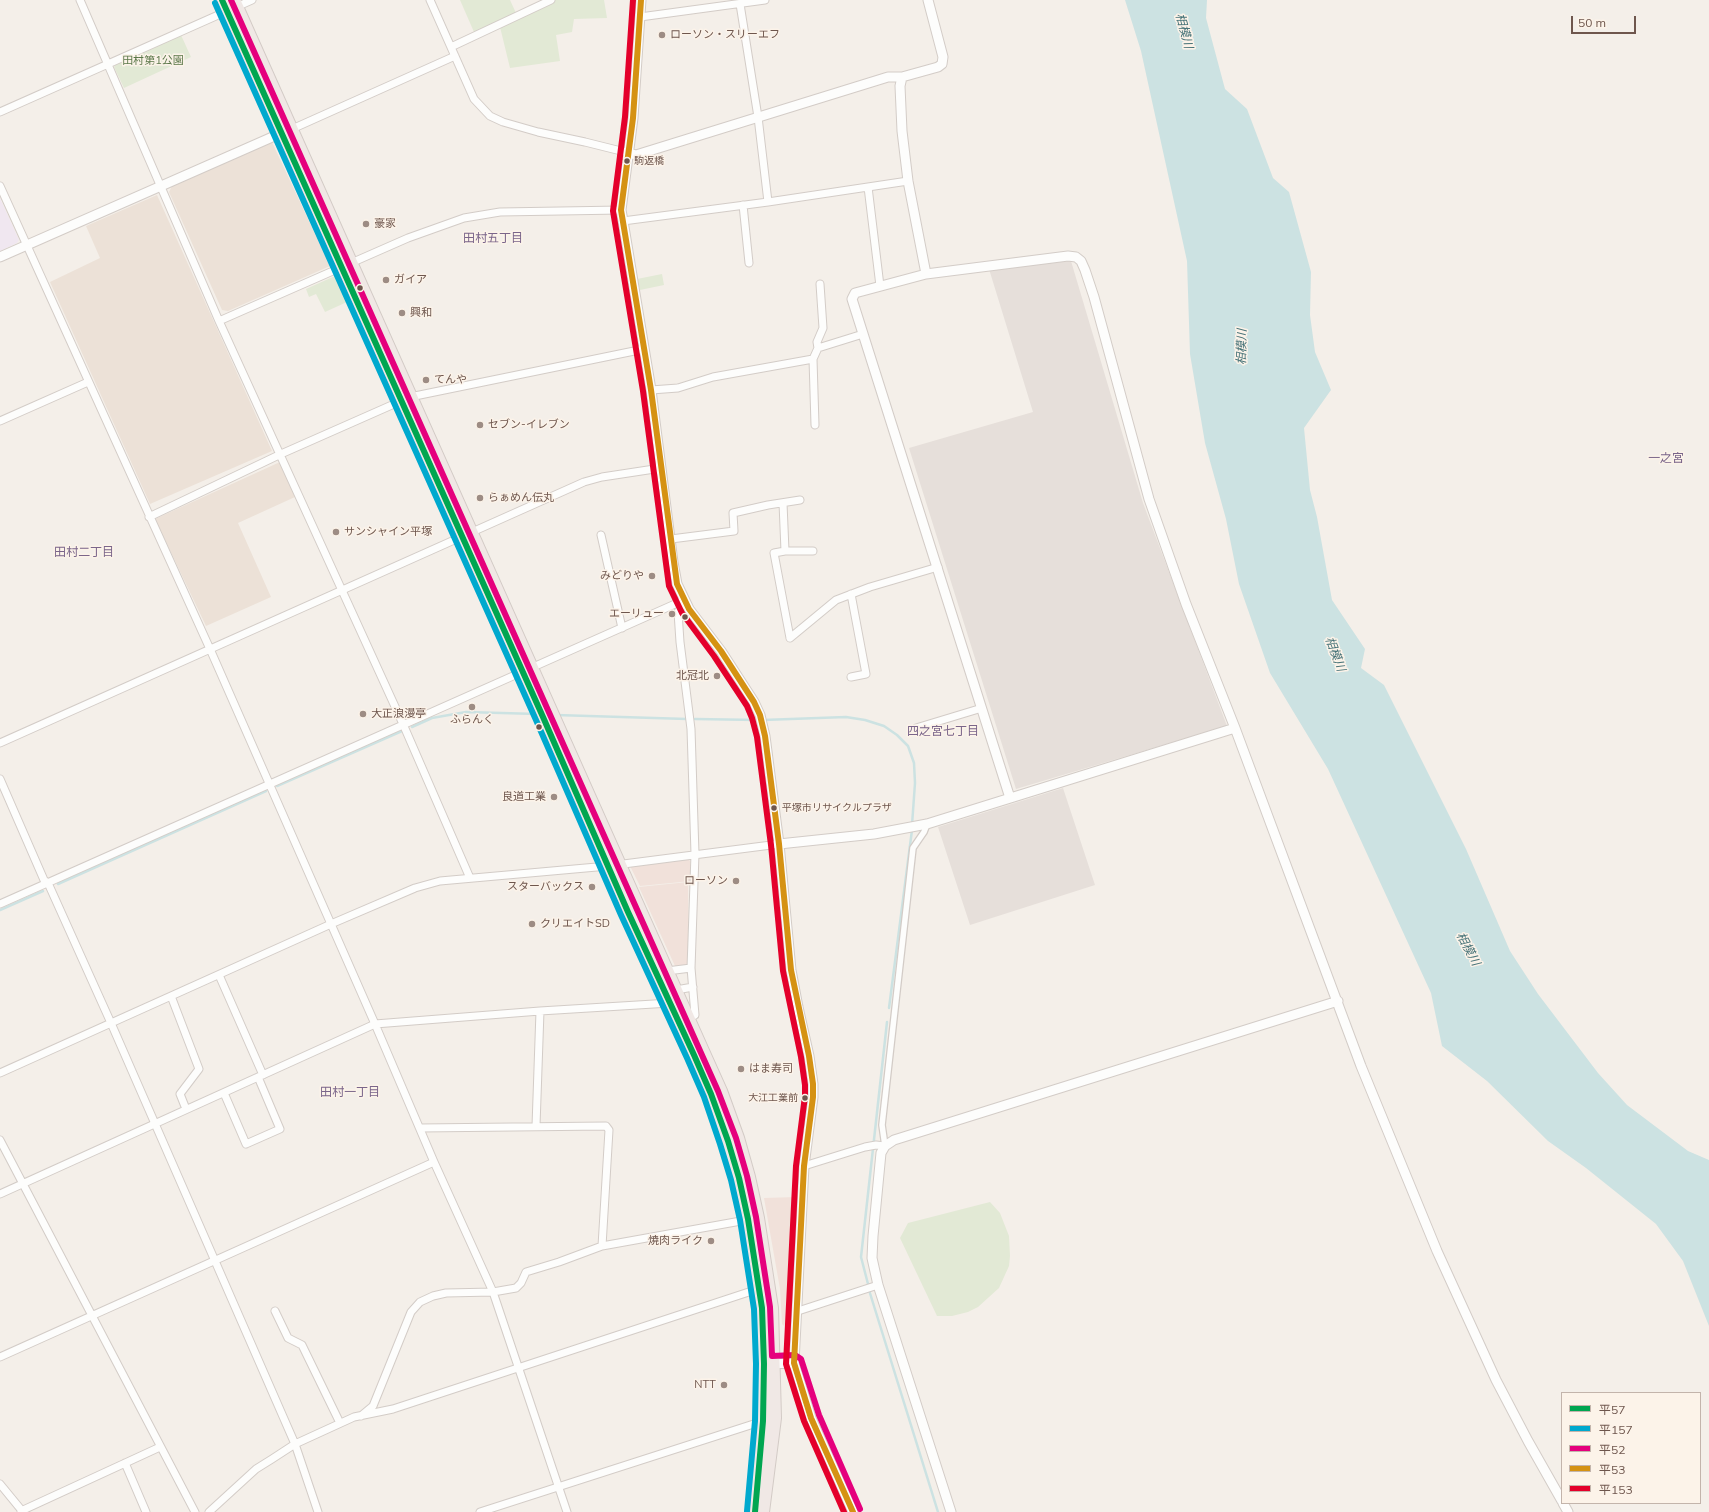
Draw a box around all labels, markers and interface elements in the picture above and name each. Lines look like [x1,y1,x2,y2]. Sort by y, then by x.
scale bar [1573,8,1638,34]
water label: 相模川 [1172,12,1196,50]
text: 50 m [1578,15,1606,30]
place label: ローソン・スリーエフ [670,28,780,42]
marker: ローソン・スリーエフ [657,30,667,40]
park label: 田村第1公園 [122,54,184,68]
place label: 駒返橋 [634,155,664,167]
marker: 駒返橋 [622,156,632,166]
place label: 豪家 [374,217,396,231]
marker: 豪家 [361,219,371,229]
district label: 田村五丁目 [463,231,523,245]
place label: ガイア [394,273,427,287]
marker: ガイア [381,275,391,285]
unlabelled marker [355,283,365,293]
place label: 興和 [410,306,432,320]
marker: 興和 [397,308,407,318]
water label: 相模川 [1234,329,1250,365]
place label: てんや [434,373,467,387]
marker: てんや [421,375,431,385]
place label: セブン-イレブン [488,418,570,432]
marker: セブン-イレブン [475,420,485,430]
district label: 一之宮 [1648,451,1684,465]
place label: らぁめん伝丸 [488,491,554,505]
marker: らぁめん伝丸 [475,493,485,503]
place label: サンシャイン平塚 [344,525,432,539]
marker: サンシャイン平塚 [331,527,341,537]
district label: 田村二丁目 [54,545,114,559]
place label: みどりや [600,569,644,583]
marker: みどりや [647,571,657,581]
place label: エーリュー [609,607,664,621]
marker: エーリュー [667,609,677,619]
unlabelled marker [680,612,690,622]
water label: 相模川 [1322,635,1348,673]
place label: 北冠北 [676,669,709,683]
marker: 北冠北 [712,671,722,681]
marker: ふらんく [467,702,477,712]
place label: 大正浪漫亭 [371,707,426,721]
marker: 大正浪漫亭 [358,709,368,719]
place label: ふらんく [450,713,494,727]
unlabelled marker [534,722,544,732]
district label: 四之宮七丁目 [907,724,979,738]
place label: 良道工業 [502,790,546,804]
marker: 良道工業 [549,792,559,802]
place label: 平塚市リサイクルプラザ [782,802,892,814]
marker: 平塚市リサイクルプラザ [769,803,779,813]
place label: ローソン [684,874,728,888]
marker: ローソン [731,876,741,886]
place label: スターバックス [507,880,584,894]
marker: スターバックス [587,882,597,892]
place label: クリエイトSD [540,917,610,931]
marker: クリエイトSD [527,919,537,929]
water label: 相模川 [1453,930,1483,968]
place label: はま寿司 [749,1062,793,1076]
marker: はま寿司 [736,1064,746,1074]
district label: 田村一丁目 [320,1085,380,1099]
place label: 大江工業前 [748,1092,798,1104]
marker: 大江工業前 [800,1093,810,1103]
place label: 焼肉ライク [648,1234,703,1248]
marker: 焼肉ライク [706,1236,716,1246]
place label: NTT [694,1378,716,1392]
marker: NTT [719,1380,729,1390]
legend [1561,1392,1701,1504]
text: 平57 [1599,1402,1625,1417]
text: 平157 [1599,1422,1633,1437]
text: 平52 [1599,1442,1625,1457]
text: 平53 [1599,1462,1625,1477]
text: 平153 [1599,1482,1633,1497]

